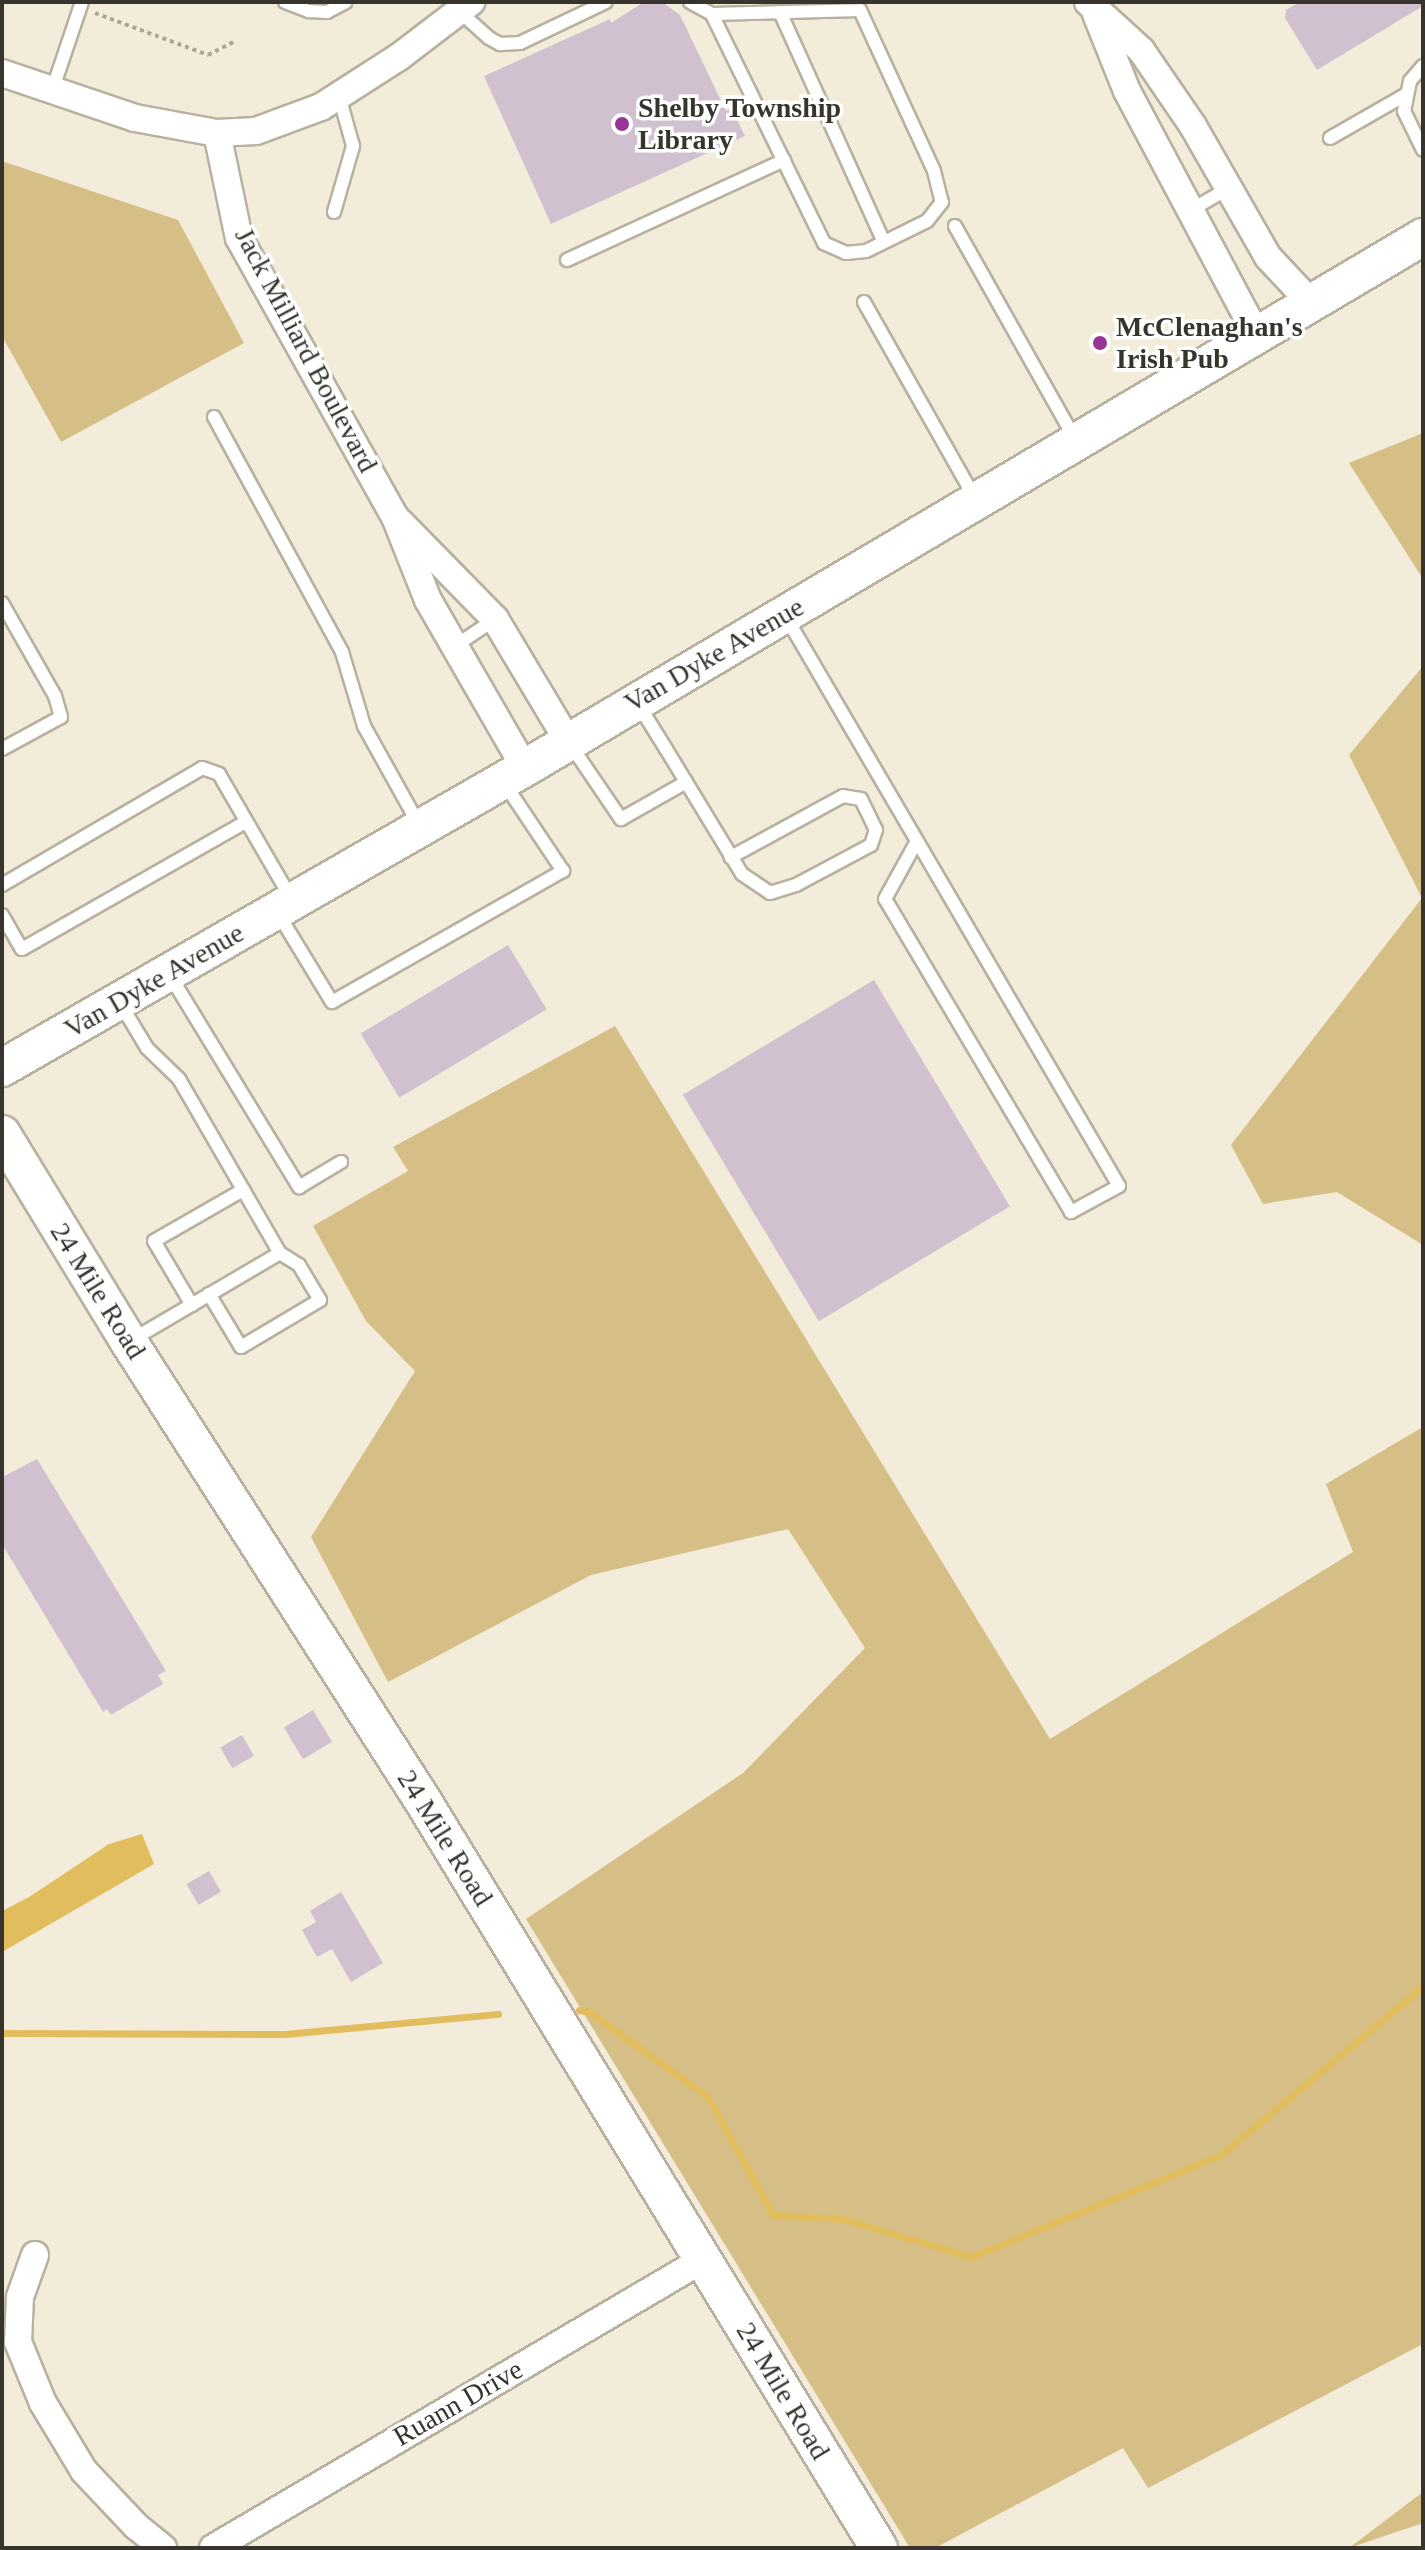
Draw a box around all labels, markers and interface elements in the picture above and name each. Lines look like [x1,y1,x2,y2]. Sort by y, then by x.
place label: Shelby Township Library [638,91,842,157]
marker: Shelby Township Library [613,115,631,133]
street label: Jack Milliard Boulevard [227,222,385,478]
place label: McClenaghan's Irish Pub [1116,310,1303,376]
marker: McClenaghan's Irish Pub [1091,334,1109,352]
street label: Van Dyke Avenue [618,590,810,720]
street label: Van Dyke Avenue [58,916,250,1046]
street label: 24 Mile Road [43,1217,153,1365]
street label: 24 Mile Road [390,1764,500,1912]
street label: 24 Mile Road [729,2316,837,2466]
street label: Ruann Drive [387,2352,529,2454]

